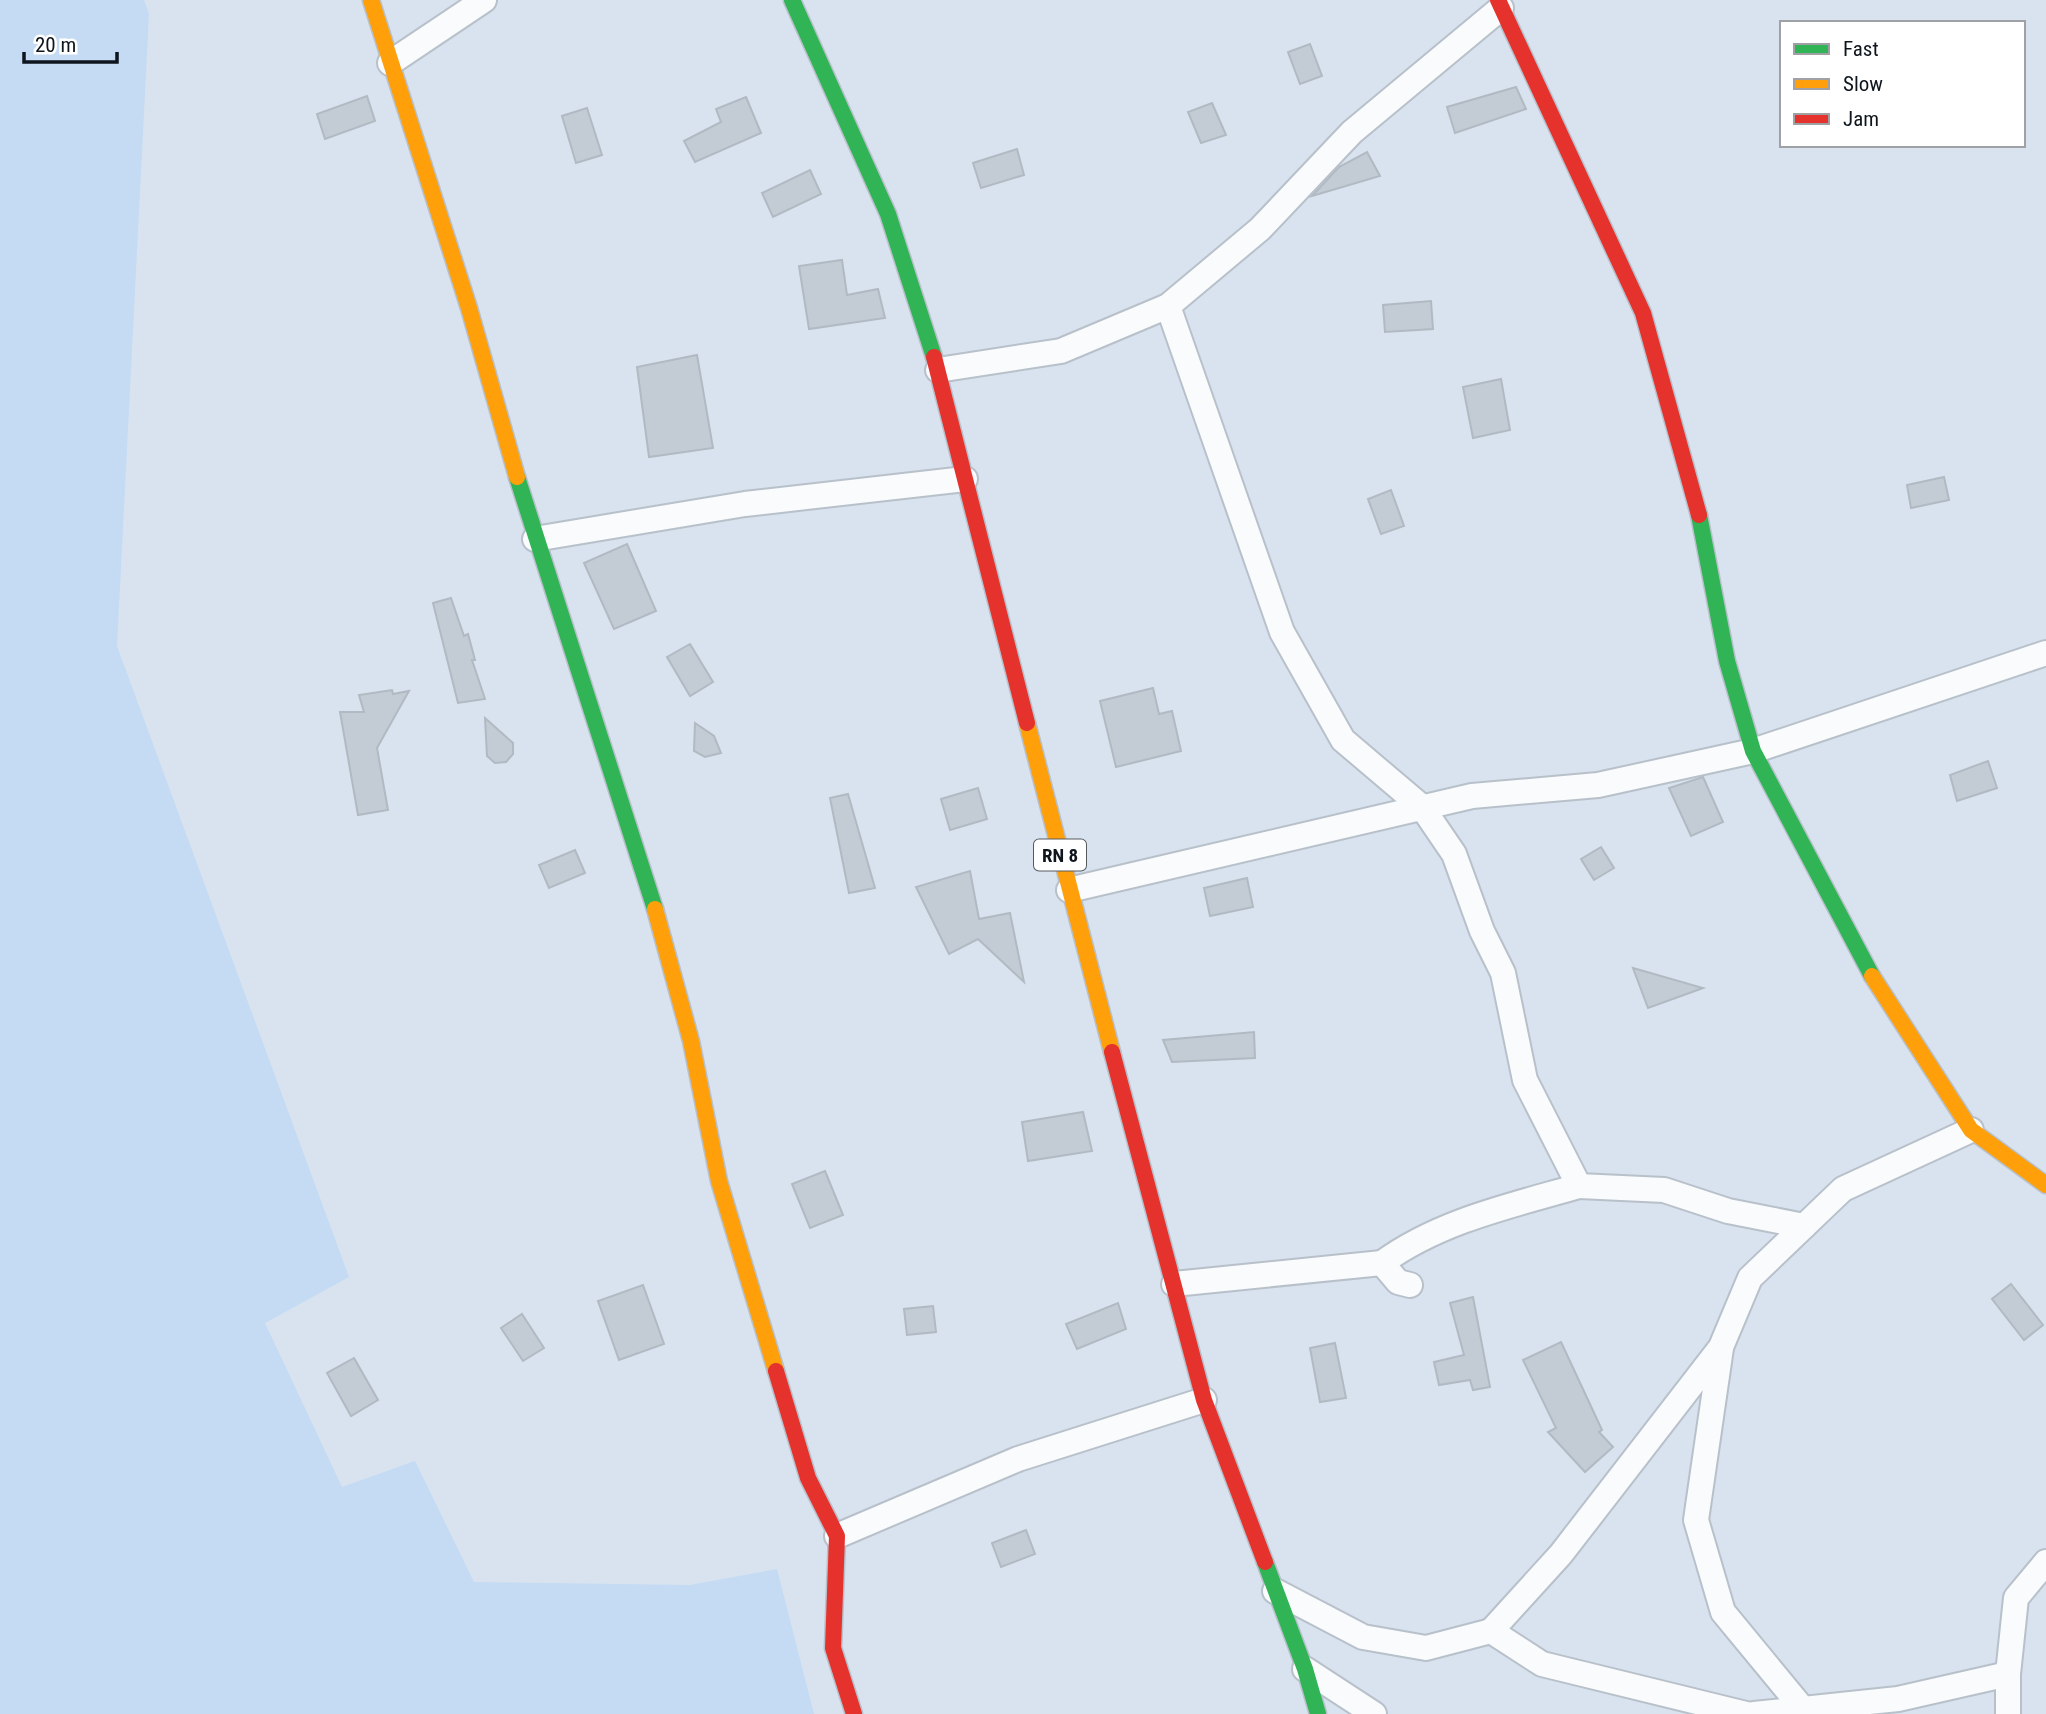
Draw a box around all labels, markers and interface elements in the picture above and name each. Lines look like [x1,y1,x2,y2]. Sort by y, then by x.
scale bar [24,21,117,65]
legend [1780,21,2025,147]
text: 20 m [35,33,76,57]
text: Fast [1843,37,1879,61]
text: Slow [1843,72,1883,96]
text: Jam [1843,107,1879,131]
road number: RN 8 [1034,840,1086,870]

